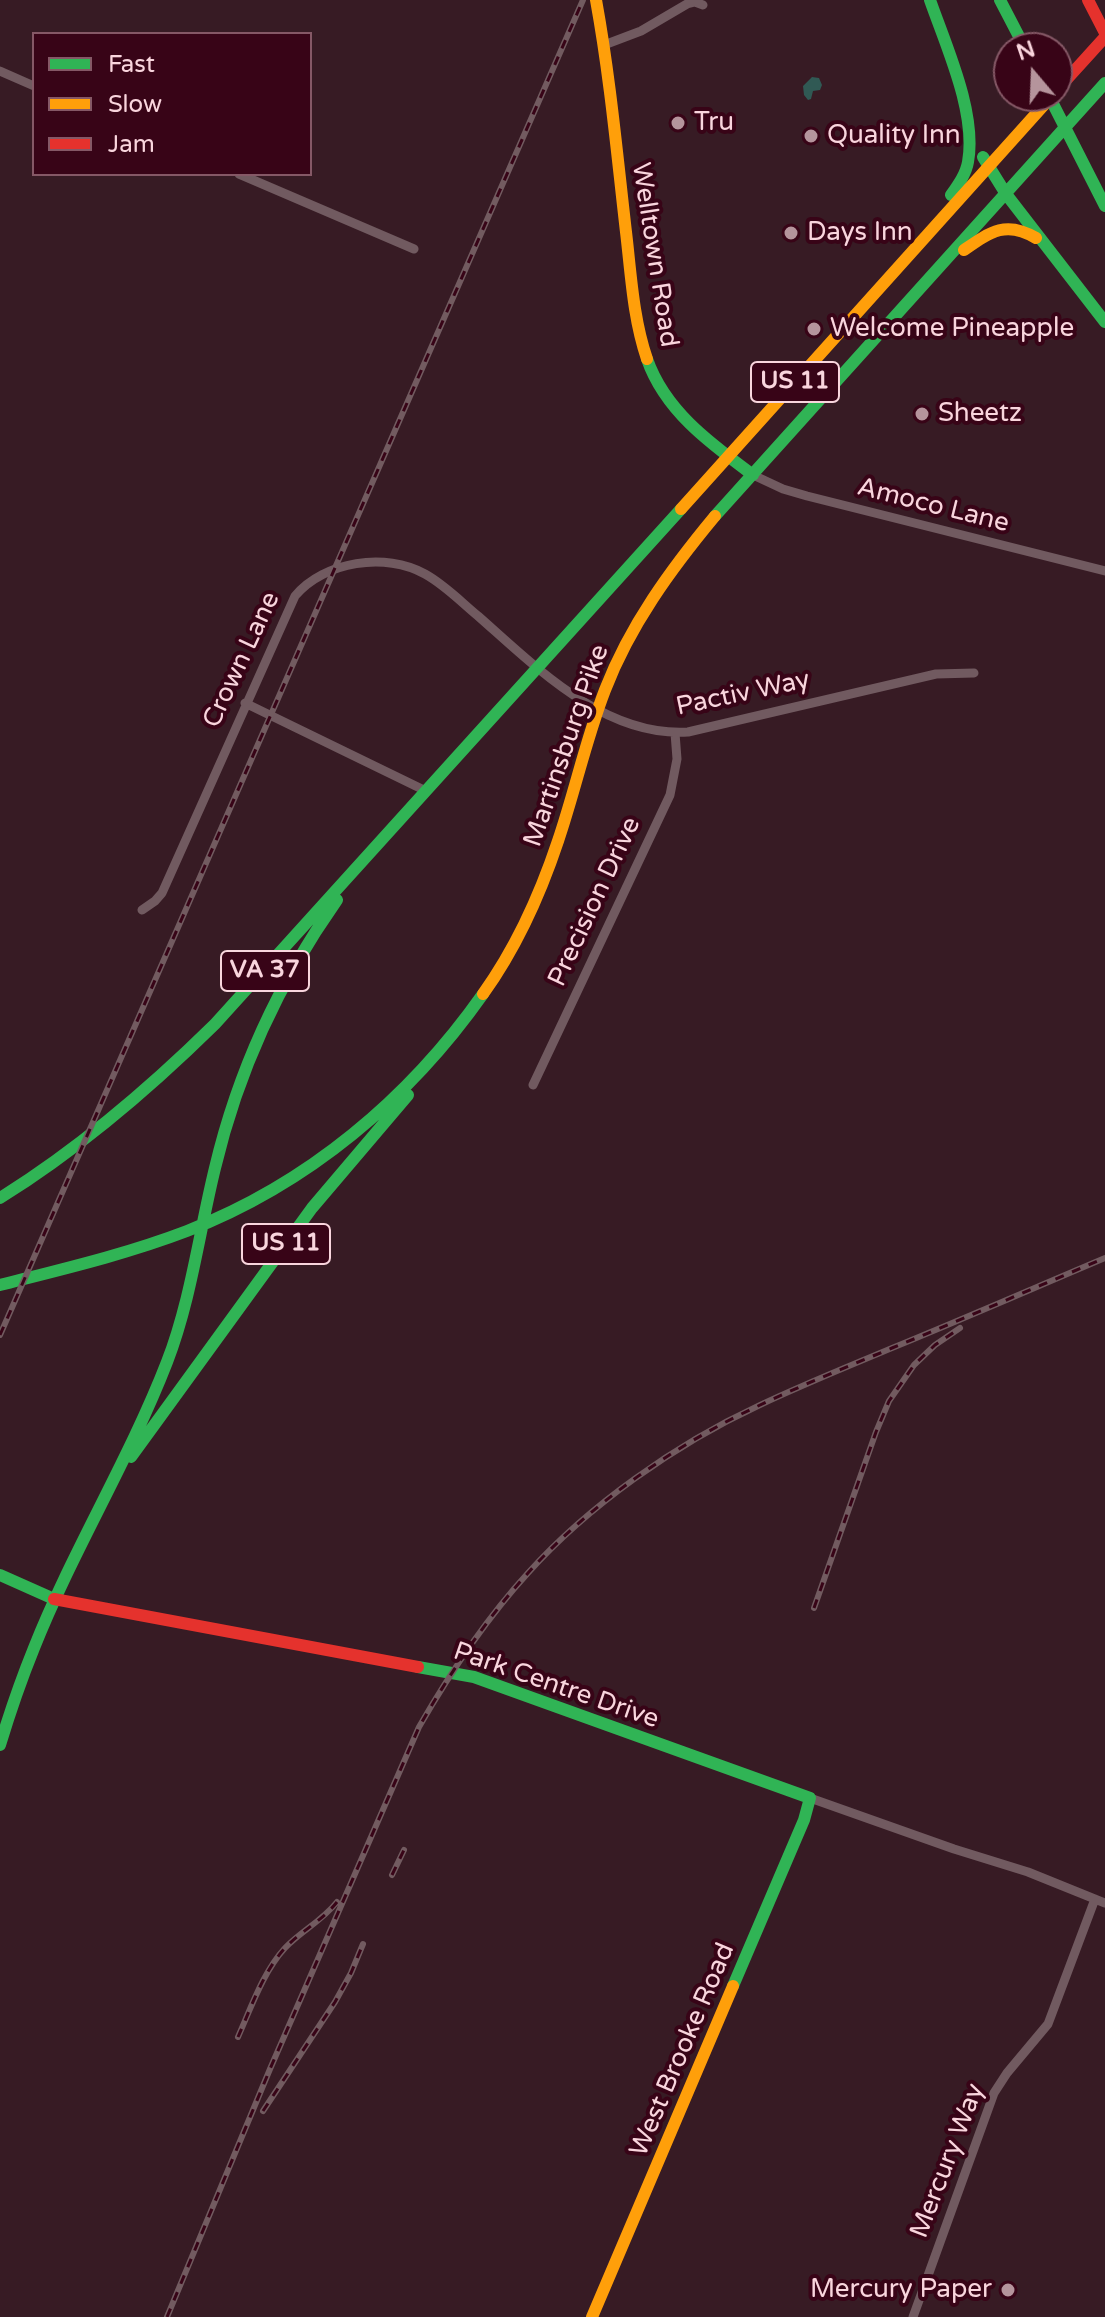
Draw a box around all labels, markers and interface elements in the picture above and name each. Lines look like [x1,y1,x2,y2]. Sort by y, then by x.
legend [32,32,312,176]
north arrow [993,32,1073,112]
text: N [1013,36,1038,66]
text: Fast [108,50,155,79]
text: Slow [108,90,162,119]
place label: Tru [694,107,734,139]
marker: Tru [669,114,687,132]
place label: Quality Inn [827,120,961,152]
marker: Quality Inn [802,127,820,145]
text: Jam [108,130,155,159]
street label: Welltown Road [624,160,684,350]
place label: Days Inn [807,217,913,249]
marker: Days Inn [782,224,800,242]
place label: Welcome Pineapple [830,313,1074,345]
marker: Welcome Pineapple [805,320,823,338]
road number: US 11 [751,362,839,402]
place label: Sheetz [938,398,1022,430]
marker: Sheetz [913,405,931,423]
street label: Amoco Lane [854,472,1012,540]
street label: Crown Lane [197,587,287,733]
street label: Martinsburg Pike [518,641,616,851]
street label: Pactiv Way [673,665,813,723]
street label: Precision Drive [542,812,648,992]
road number: VA 37 [221,951,309,991]
road number: US 11 [242,1224,330,1264]
street label: Park Centre Drive [449,1636,663,1736]
street label: West Brooke Road [624,1939,742,2161]
street label: Mercury Way [904,2079,992,2243]
place label: Mercury Paper [810,2274,992,2306]
marker: Mercury Paper [999,2281,1017,2299]

